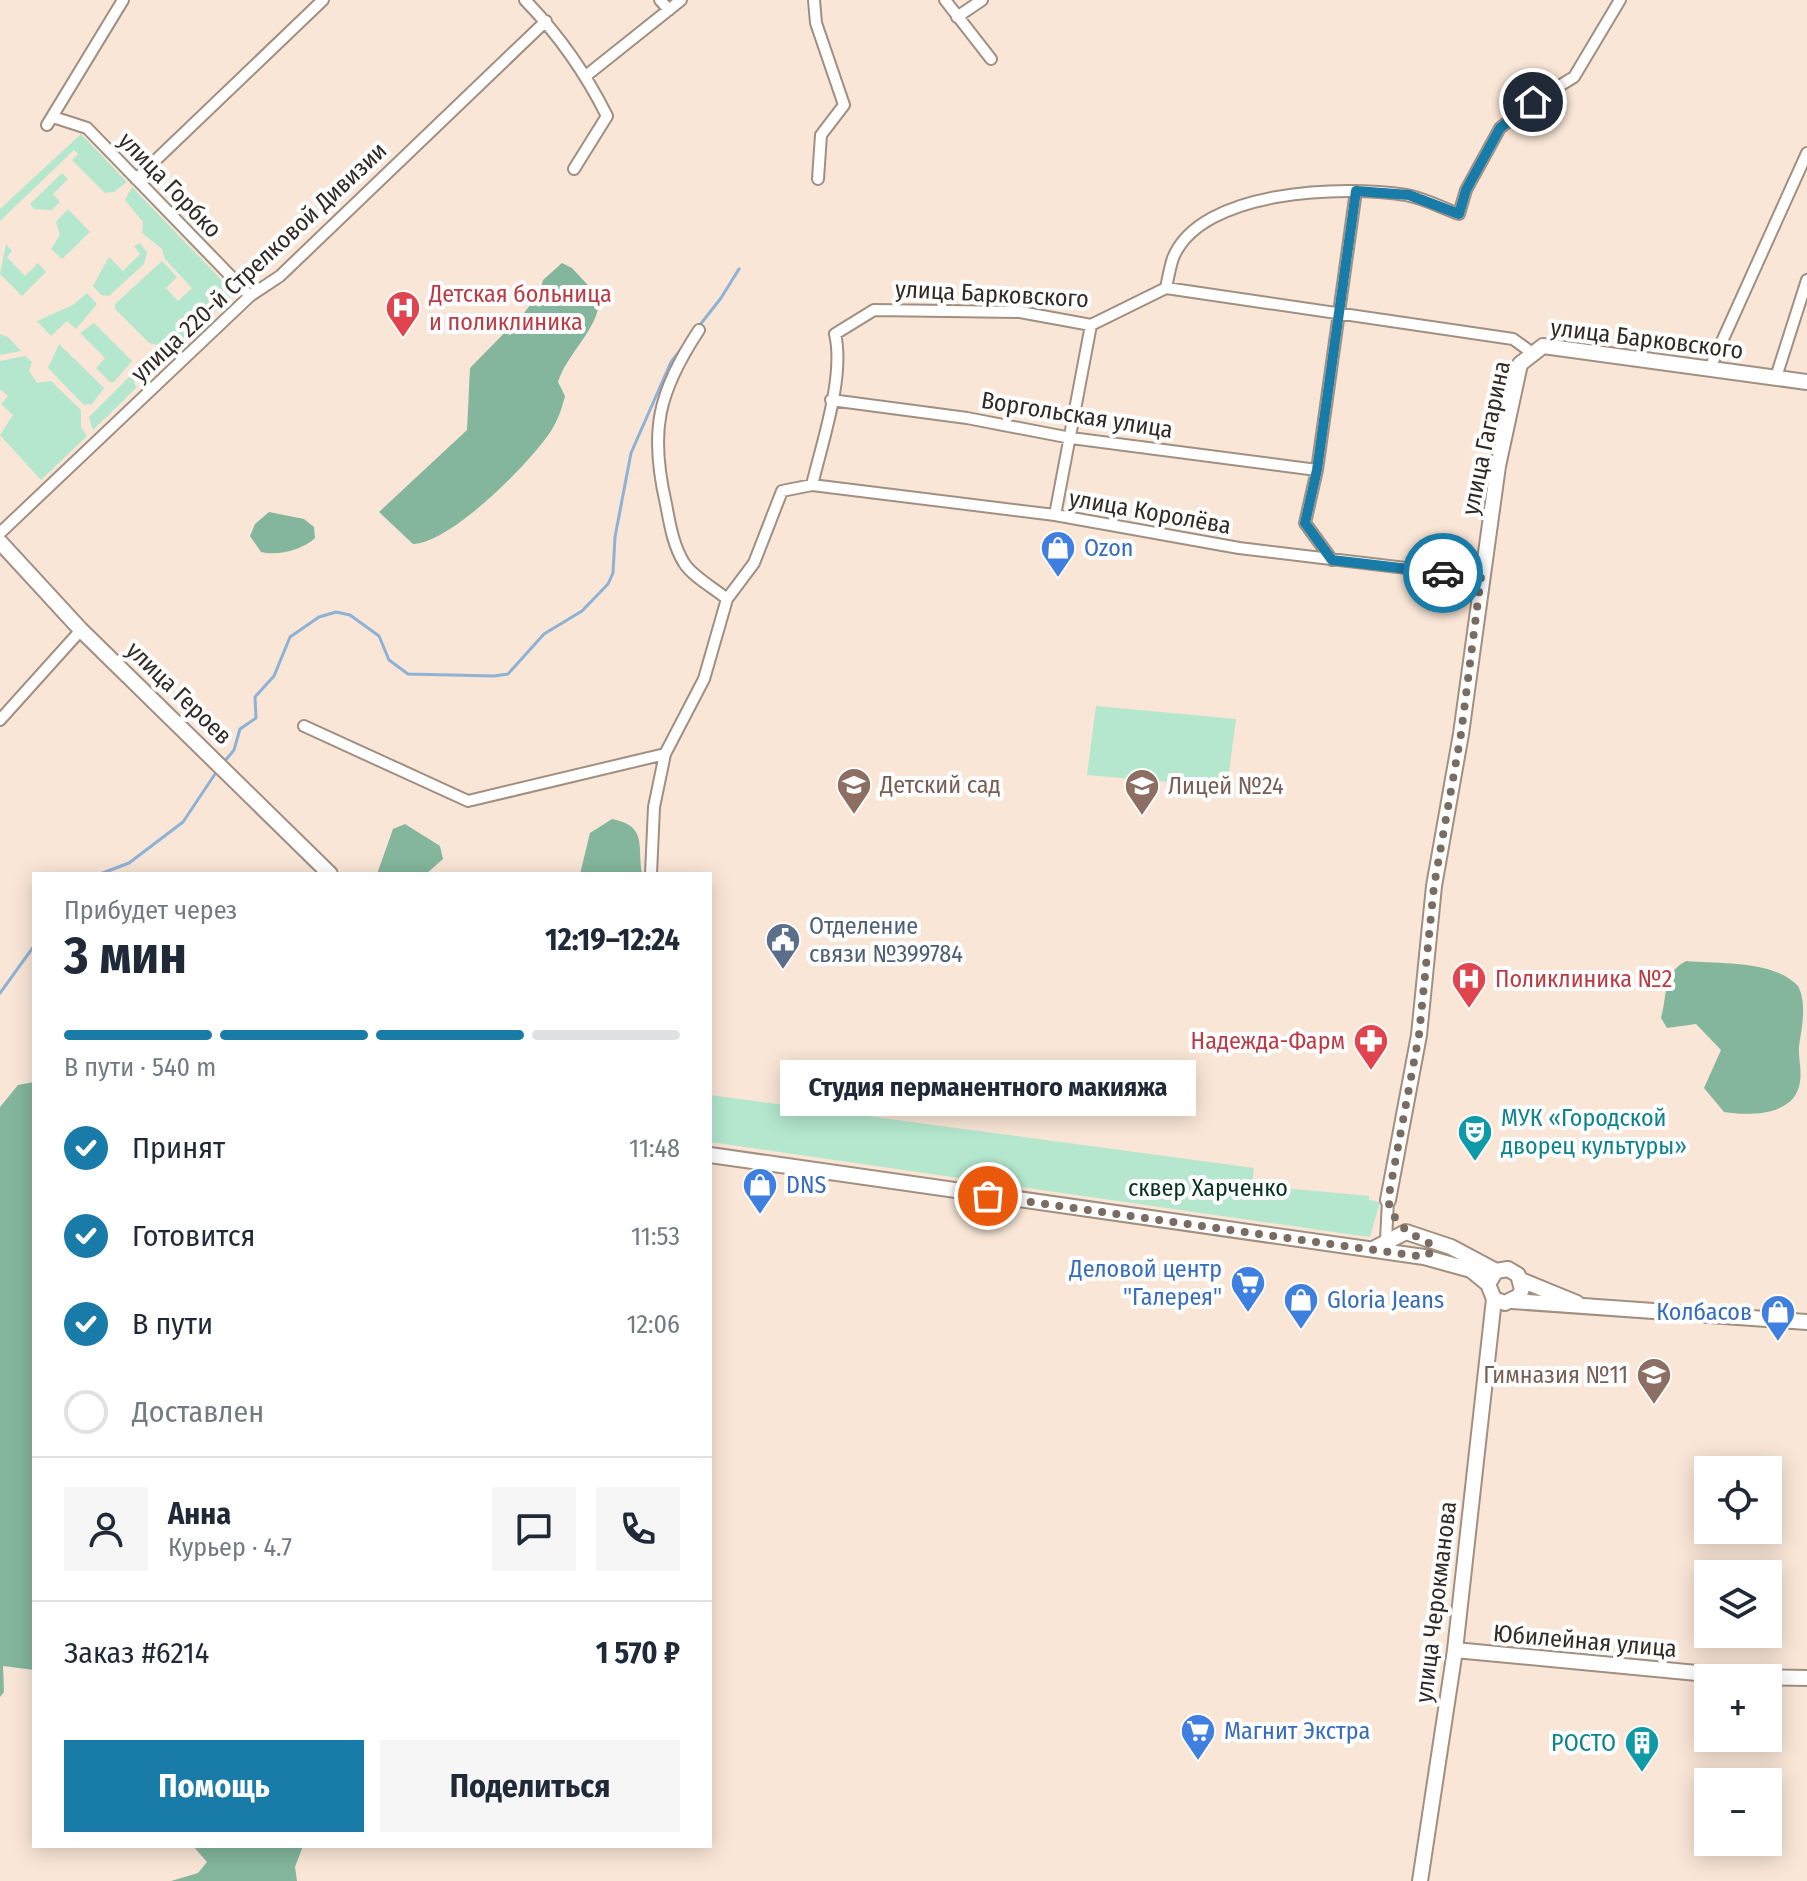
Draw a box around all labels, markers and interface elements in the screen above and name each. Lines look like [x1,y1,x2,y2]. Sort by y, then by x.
pin [1499,68,1567,136]
icon: home [1511,80,1555,124]
street label: улица Горбко [113,126,227,244]
street label: улица 220-й Стрелковой Дивизии [126,136,392,388]
street label: улица Барковского [895,275,1089,313]
place label: Детская больница и поликлиника [428,280,612,336]
hospital icon: Детская больница и поликлиника [384,289,422,339]
street label: улица Барковского [1549,313,1745,365]
street label: улица Гагарина [1456,359,1516,517]
street label: Воргольская улица [979,386,1175,444]
street label: улица Королёва [1067,484,1233,540]
shop icon: Ozon [1039,529,1077,579]
courier [1403,533,1483,613]
place label: Ozon [1084,534,1133,562]
icon: car [1421,551,1465,595]
street label: улица Героев [121,636,237,750]
school or university icon: Детский сад [835,766,873,816]
school or university icon: Лицей №24 [1123,767,1161,817]
place label: Детский сад [879,771,1001,799]
place label: Лицей №24 [1168,772,1284,800]
text: Прибудет через [64,895,237,926]
place label: Отделение связи №399784 [809,912,963,968]
public building icon: Отделение связи №399784 [764,921,802,971]
text: 12:19–12:24 [545,922,680,958]
text: 3 мин [64,924,187,987]
hospital icon: Поликлиника №2 [1450,960,1488,1010]
place label: Поликлиника №2 [1495,965,1672,993]
pharmacy icon: Надежда-Фарм [1352,1022,1390,1072]
place label: Надежда-Фарм [1191,1027,1345,1055]
text: В пути · 540 m [64,1052,216,1083]
callout: Студия перманентного макияжа [780,1060,1196,1116]
text: Студия перманентного макияжа [809,1072,1167,1103]
place label: МУК «Городской дворец культуры» [1501,1104,1687,1160]
theatre icon: МУК «Городской дворец культуры» [1456,1113,1494,1163]
icon: check [64,1126,108,1170]
text: Принят [132,1130,225,1166]
text: 11:48 [629,1133,680,1164]
pin [954,1162,1022,1230]
shop icon: DNS [741,1166,779,1216]
place label: DNS [786,1171,826,1199]
icon: bag [966,1174,1010,1218]
park label: сквер Харченко [1128,1174,1288,1202]
icon: check [64,1214,108,1258]
text: Готовится [132,1218,255,1254]
text: 11:53 [631,1221,680,1252]
place label: Деловой центр "Галерея" [1068,1255,1222,1311]
supermarket icon: Деловой центр "Галерея" [1229,1264,1267,1314]
shop icon: Gloria Jeans [1282,1281,1320,1331]
place label: Gloria Jeans [1327,1286,1444,1314]
shop icon: Колбасов [1759,1293,1797,1343]
place label: Колбасов [1656,1298,1752,1326]
icon: check [64,1302,108,1346]
text: В пути [132,1306,213,1342]
text: 12:06 [626,1309,680,1340]
school or university icon: Гимназия №11 [1635,1356,1673,1406]
place label: Гимназия №11 [1483,1361,1628,1389]
text: Доставлен [132,1394,264,1430]
map controls [1694,1456,1782,1856]
button: locate [1694,1456,1782,1544]
button: person [64,1487,148,1571]
button: chat [492,1487,576,1571]
button: phone [596,1487,680,1571]
text: Анна [168,1496,231,1532]
street label: улица Черокманова [1410,1500,1462,1704]
text: Курьер · 4.7 [168,1532,292,1563]
button: layers [1694,1560,1782,1648]
street label: Юбилейная улица [1492,1619,1678,1663]
text: Заказ #6214 [64,1635,209,1671]
text: 1 570 ₽ [596,1635,680,1671]
button: + [1694,1664,1782,1752]
supermarket icon: Магнит Экстра [1179,1712,1217,1762]
place label: Магнит Экстра [1224,1717,1370,1745]
building icon: РОСТО [1623,1724,1661,1774]
place label: РОСТО [1551,1729,1616,1757]
button: Помощь [64,1740,364,1832]
button: Поделиться [380,1740,680,1832]
button: − [1694,1768,1782,1856]

